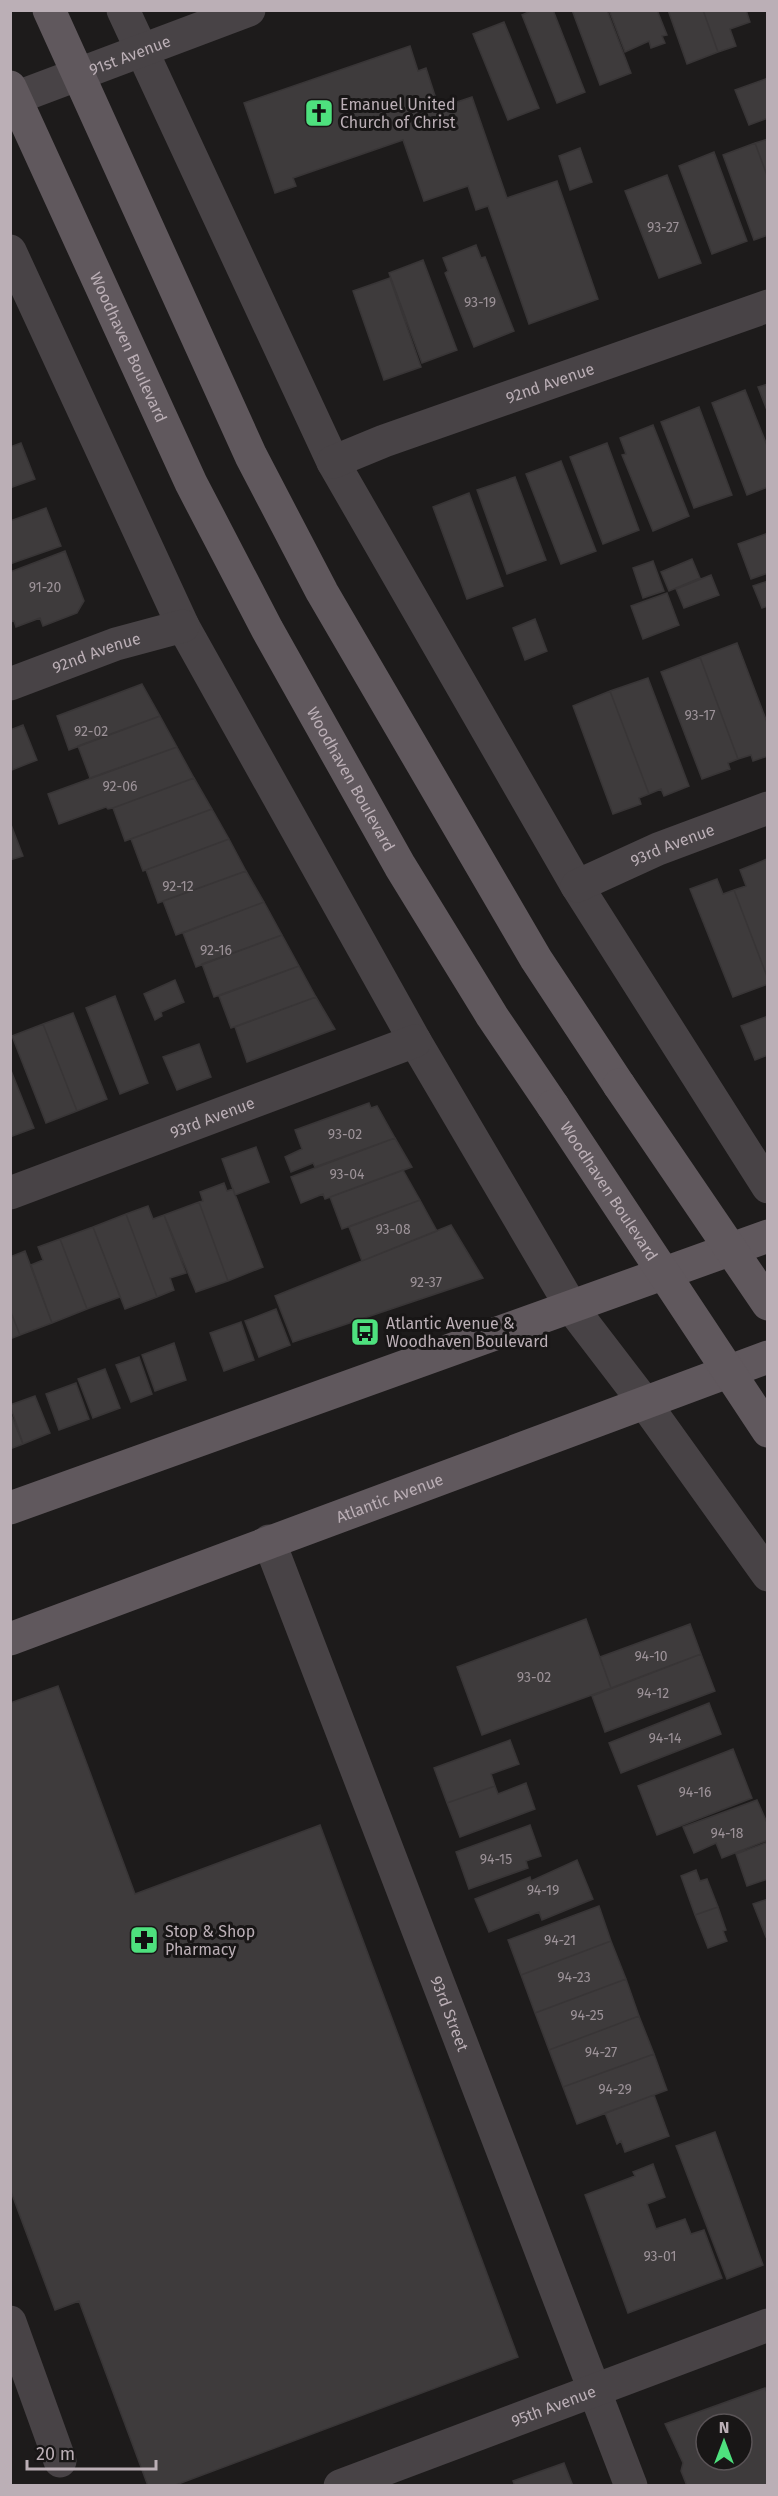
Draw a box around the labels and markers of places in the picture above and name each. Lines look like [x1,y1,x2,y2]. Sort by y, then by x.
place label: Emanuel United Church of Christ [340,95,456,132]
church icon: Emanuel United Church of Christ [303,97,335,129]
place label: Atlantic Avenue & Woodhaven Boulevard [386,1314,549,1351]
bus stop icon: Atlantic Avenue & Woodhaven Boulevard [349,1316,381,1348]
place label: Stop & Shop Pharmacy [165,1922,255,1959]
pharmacy icon: Stop & Shop Pharmacy [128,1924,160,1956]

